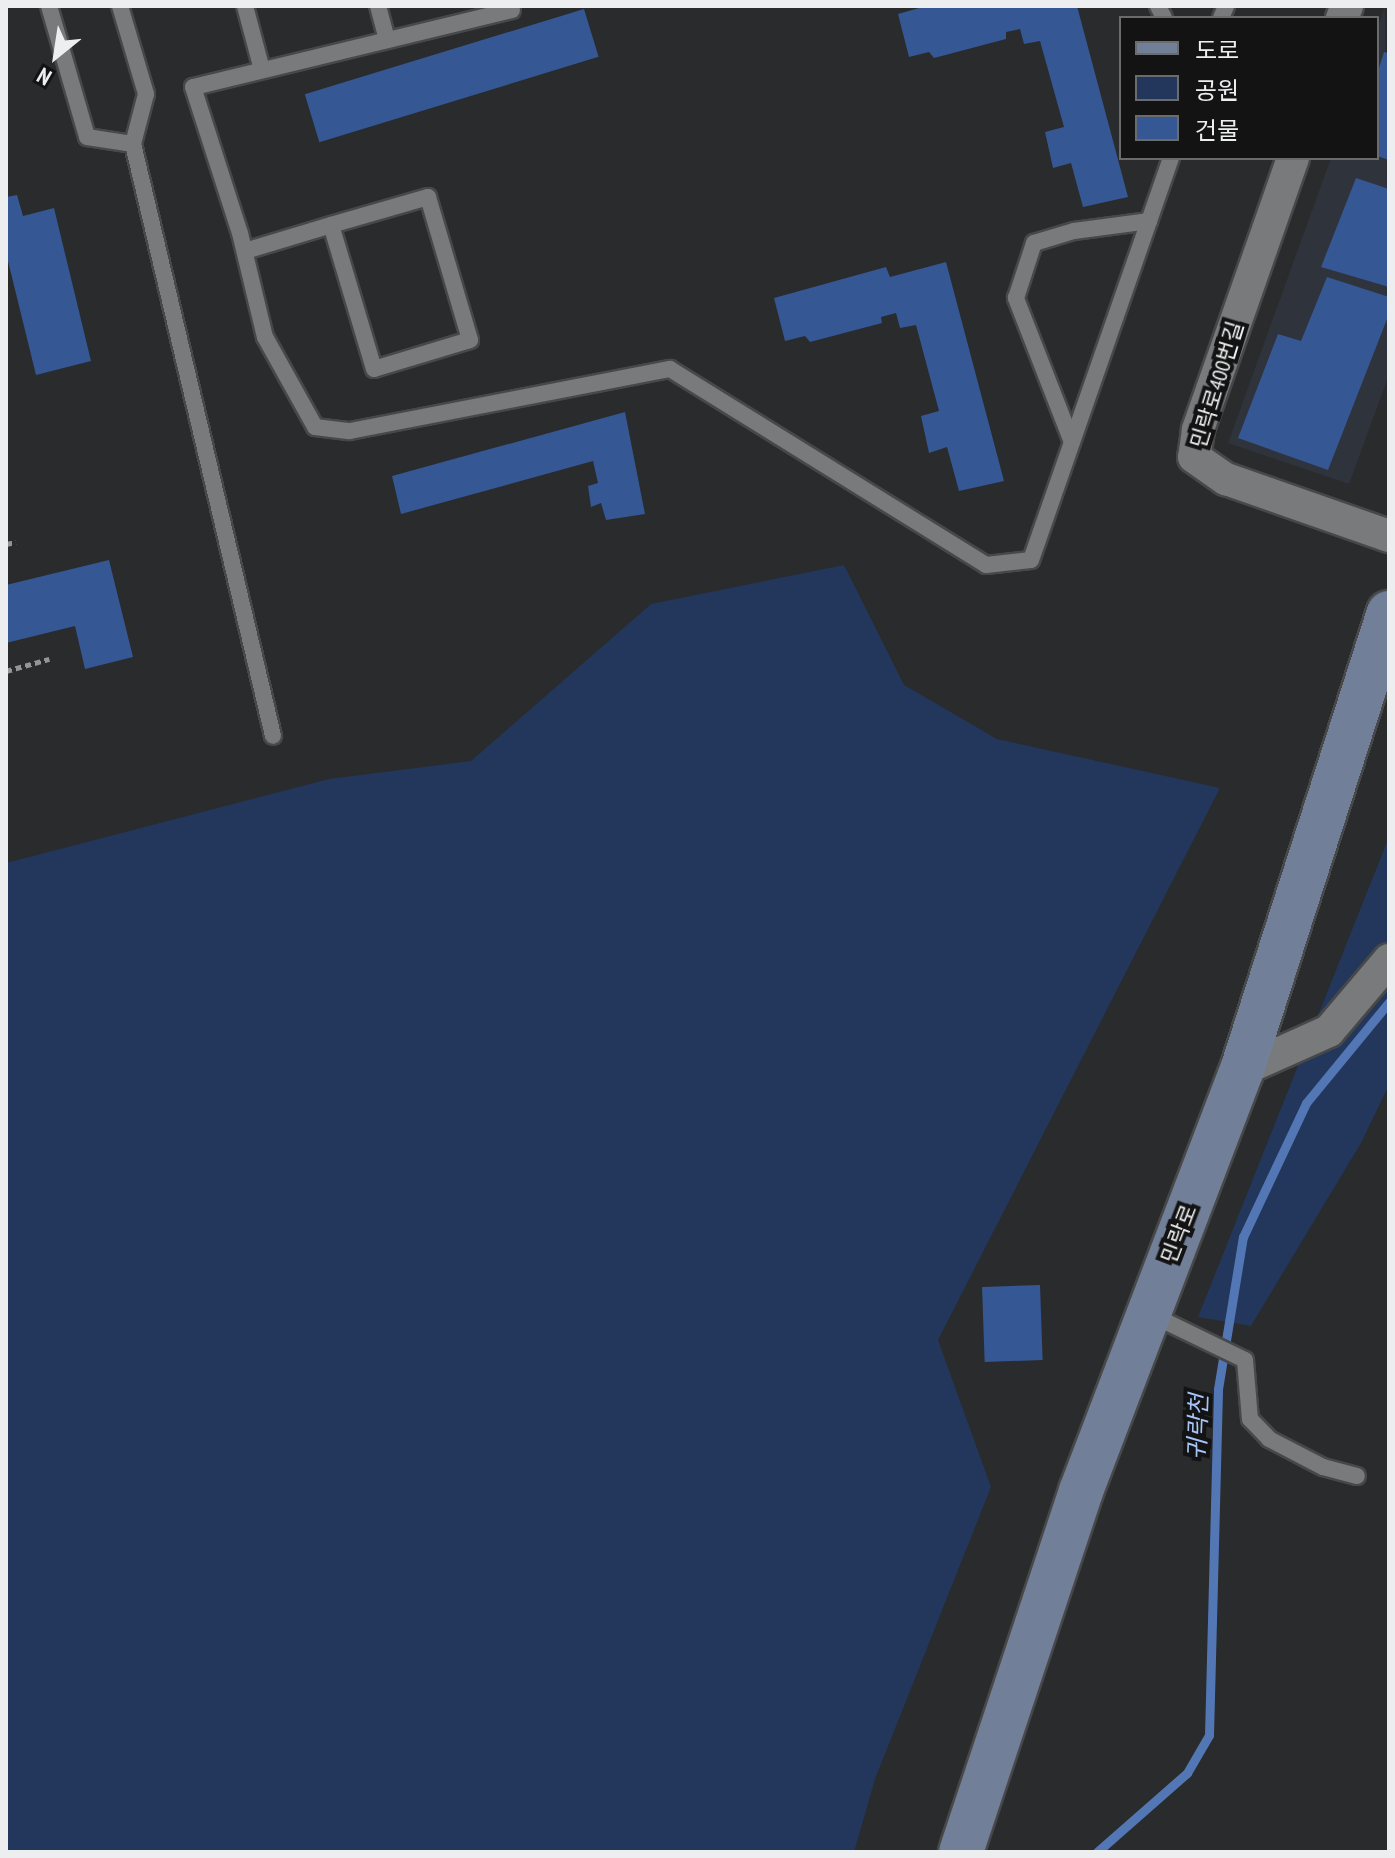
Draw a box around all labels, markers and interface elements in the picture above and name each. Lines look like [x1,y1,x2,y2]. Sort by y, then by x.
north arrow [16,16,96,96]
legend [1119,16,1379,160]
text: 도로 [1195,35,1239,66]
text: N [32,62,56,92]
text: 공원 [1195,75,1239,106]
text: 건물 [1195,115,1239,146]
street label: 민락로400번길 [1185,319,1249,451]
street label: 민락로 [1156,1201,1202,1267]
water label: 귀락천 [1182,1393,1214,1461]

